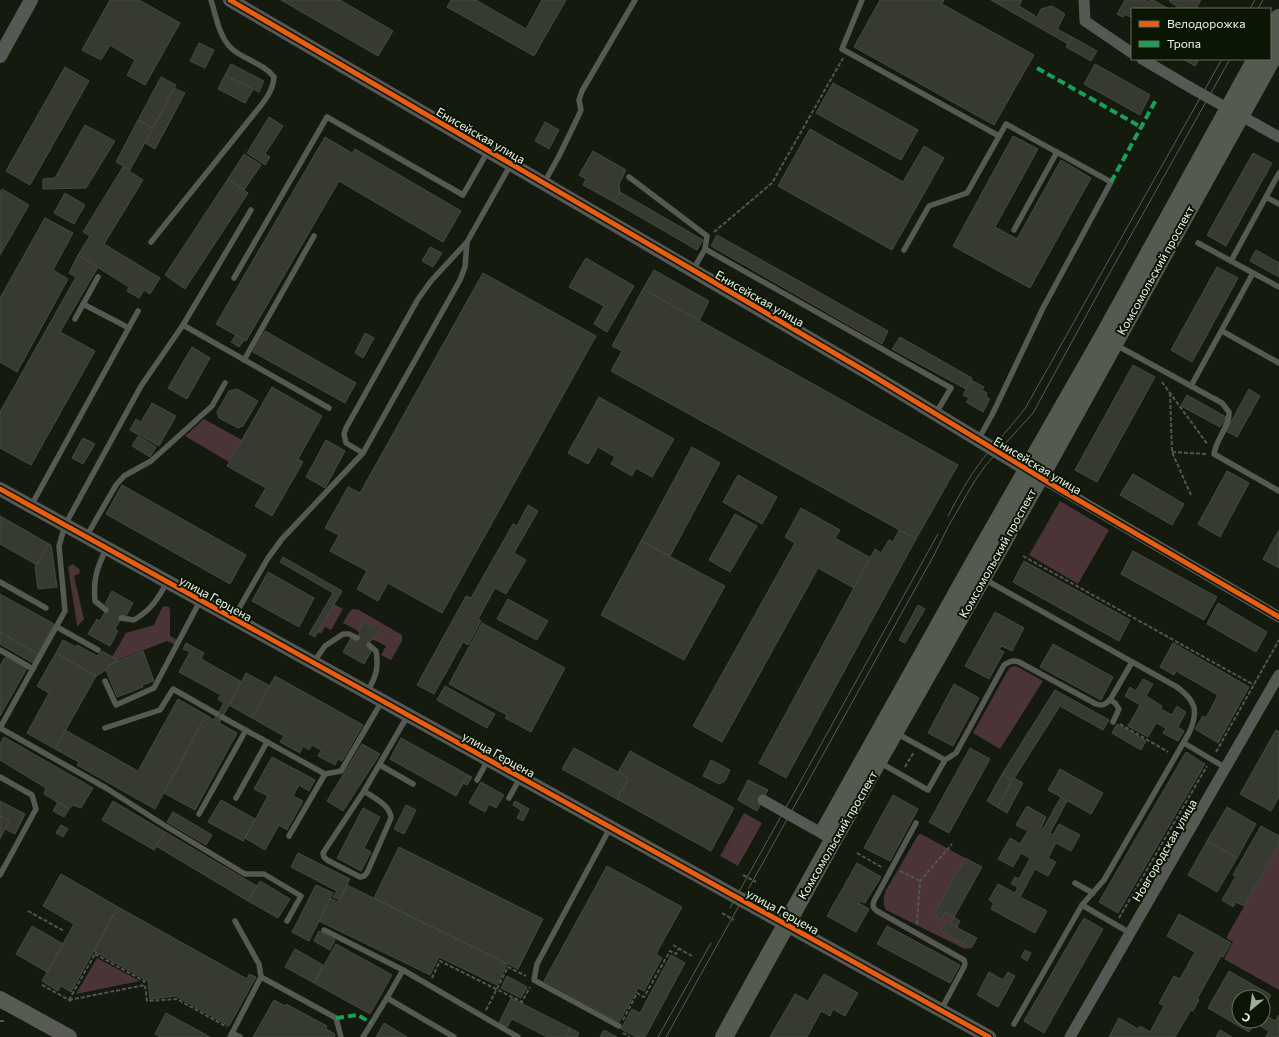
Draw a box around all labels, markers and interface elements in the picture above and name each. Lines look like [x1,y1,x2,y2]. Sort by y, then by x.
legend [1131,8,1271,60]
text: Велодорожка [1167,16,1245,30]
text: Тропа [1167,36,1201,50]
street label: Енисейская улица [434,104,528,166]
street label: Комсомольский проспект [1114,203,1197,337]
street label: Енисейская улица [713,267,807,329]
street label: Енисейская улица [992,433,1084,497]
street label: Комсомольский проспект [956,486,1039,620]
street label: улица Герцена [177,572,255,624]
street label: улица Герцена [460,728,538,780]
street label: Комсомольский проспект [795,768,880,902]
street label: Новгородская улица [1129,796,1199,904]
street label: улица Герцена [744,885,822,937]
north arrow [1231,989,1271,1029]
text: С [1239,1010,1252,1026]

